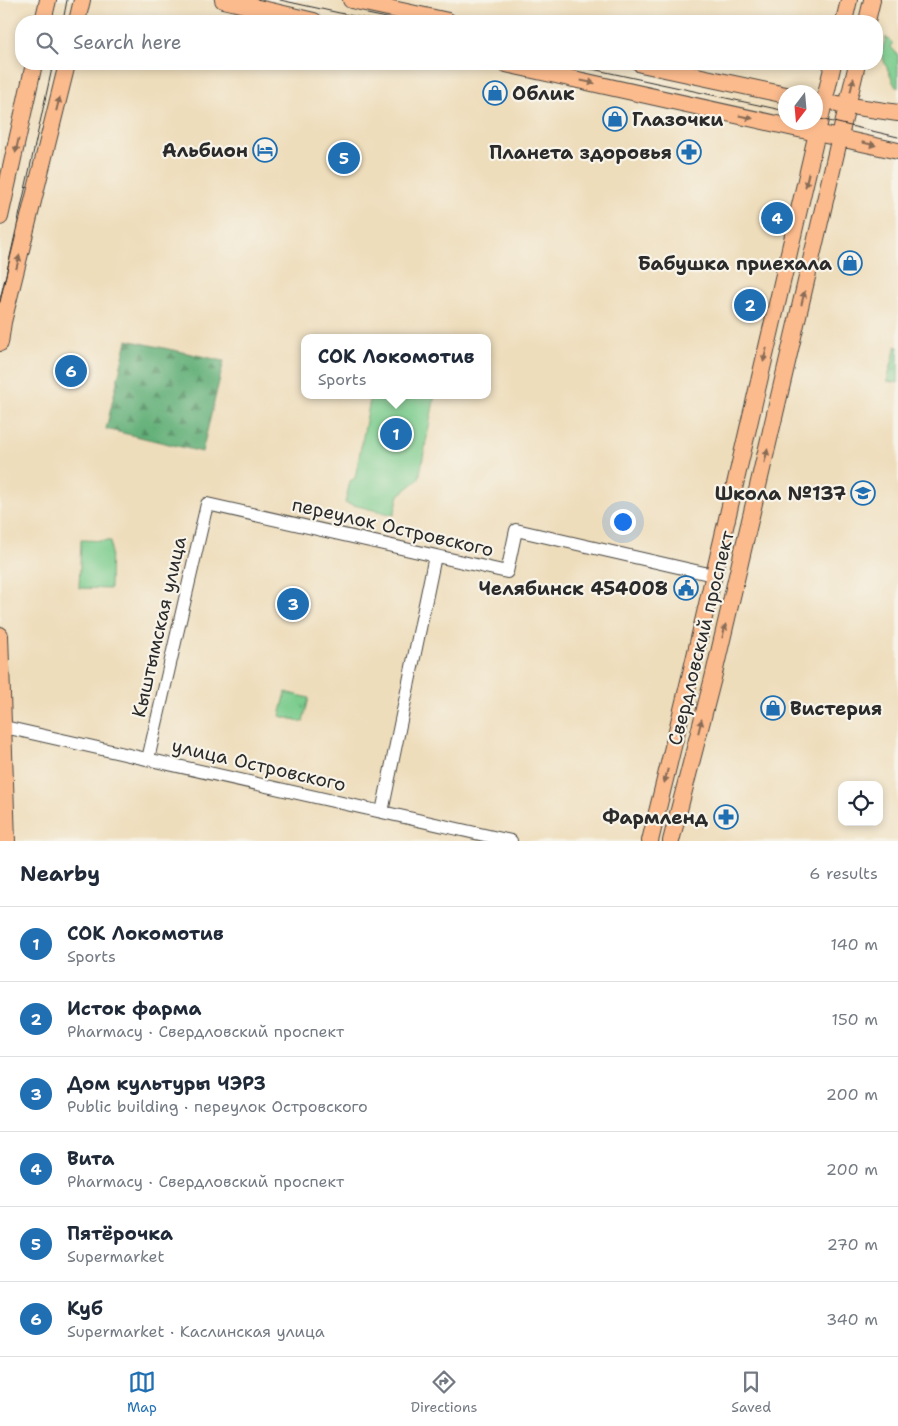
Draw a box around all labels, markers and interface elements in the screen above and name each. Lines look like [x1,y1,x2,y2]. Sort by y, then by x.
search box [15,15,883,70]
icon: search [33,29,61,57]
text: Search here [73,30,182,55]
one-way arrow [848,77,856,92]
one-way arrow [580,78,595,86]
shop icon: Облик [482,80,508,106]
place label: Облик [512,81,575,106]
north arrow [778,85,823,130]
one-way arrow [54,96,62,111]
shop icon: Глазочки [602,106,628,132]
place label: Глазочки [632,107,723,132]
one-way arrow [739,113,754,121]
hotel icon: Альбион [252,137,278,163]
one-way arrow [13,138,21,153]
place label: Альбион [162,138,248,163]
pin: 5 [328,139,360,177]
pharmacy icon: Планета здоровья [676,139,702,165]
place label: Планета здоровья [489,140,672,165]
one-way arrow [862,140,877,148]
one-way arrow [803,173,811,188]
pin: 4 [761,199,793,237]
shop icon: Бабушка приехала [837,250,863,276]
place label: Бабушка приехала [638,251,832,276]
one-way arrow [15,254,23,269]
pin: 2 [734,286,766,324]
one-way arrow [799,290,807,305]
popup [301,334,491,399]
text: СОК Локомотив [318,344,474,369]
one-way arrow [761,348,769,363]
pin: 6 [55,352,87,390]
text: Sports [318,369,367,390]
pin: 1 [380,415,412,453]
one-way arrow [762,448,770,463]
school or university icon: Школа №137 [850,480,876,506]
place label: Школа №137 [715,481,846,506]
street label: переулок Островского [290,492,496,562]
your location [610,509,636,535]
street label: Свердловский проспект [662,528,740,748]
street label: Кыштымская улица [126,534,192,720]
public building icon: Челябинск 454008 [673,575,699,601]
place label: Челябинск 454008 [479,576,668,601]
pin: 3 [277,585,309,623]
one-way arrow [720,623,728,639]
shop icon: Вистерия [760,695,786,721]
place label: Вистерия [790,696,882,721]
one-way arrow [697,718,705,733]
street label: улица Островского [169,733,349,797]
one-way arrow [662,768,670,783]
map controls [838,781,883,826]
button: locate [838,781,883,826]
pharmacy icon: Фармленд [713,804,739,830]
place label: Фармленд [602,805,709,830]
text: Nearby [20,860,100,888]
text: 6 results [809,863,878,884]
text: СОК Локомотив [67,921,224,946]
text: 1 [32,934,40,955]
text: 140 m [831,934,878,955]
text: Sports [67,946,116,967]
text: Исток фарма [67,996,201,1021]
text: 2 [30,1009,42,1030]
text: 150 m [831,1009,878,1030]
text: Pharmacy · Свердловский проспект [67,1021,344,1042]
text: Дом культуры ЧЭРЗ [67,1071,266,1096]
text: 3 [30,1084,42,1105]
text: 200 m [826,1084,878,1105]
text: Public building · переулок Островского [67,1096,368,1117]
text: Вита [67,1146,114,1171]
text: 4 [30,1159,42,1180]
text: 200 m [826,1159,878,1180]
text: Pharmacy · Свердловский проспект [67,1171,344,1192]
text: Пятёрочка [67,1221,173,1246]
text: 5 [31,1234,41,1255]
text: 270 m [827,1234,878,1255]
text: Supermarket [67,1246,164,1267]
text: Куб [67,1296,103,1321]
text: 6 [30,1309,42,1330]
text: 340 m [826,1309,878,1330]
text: Supermarket · Каслинская улица [67,1321,325,1342]
tab: Map [127,1368,157,1416]
tab: Directions [411,1368,477,1416]
tab: Saved [731,1368,771,1416]

